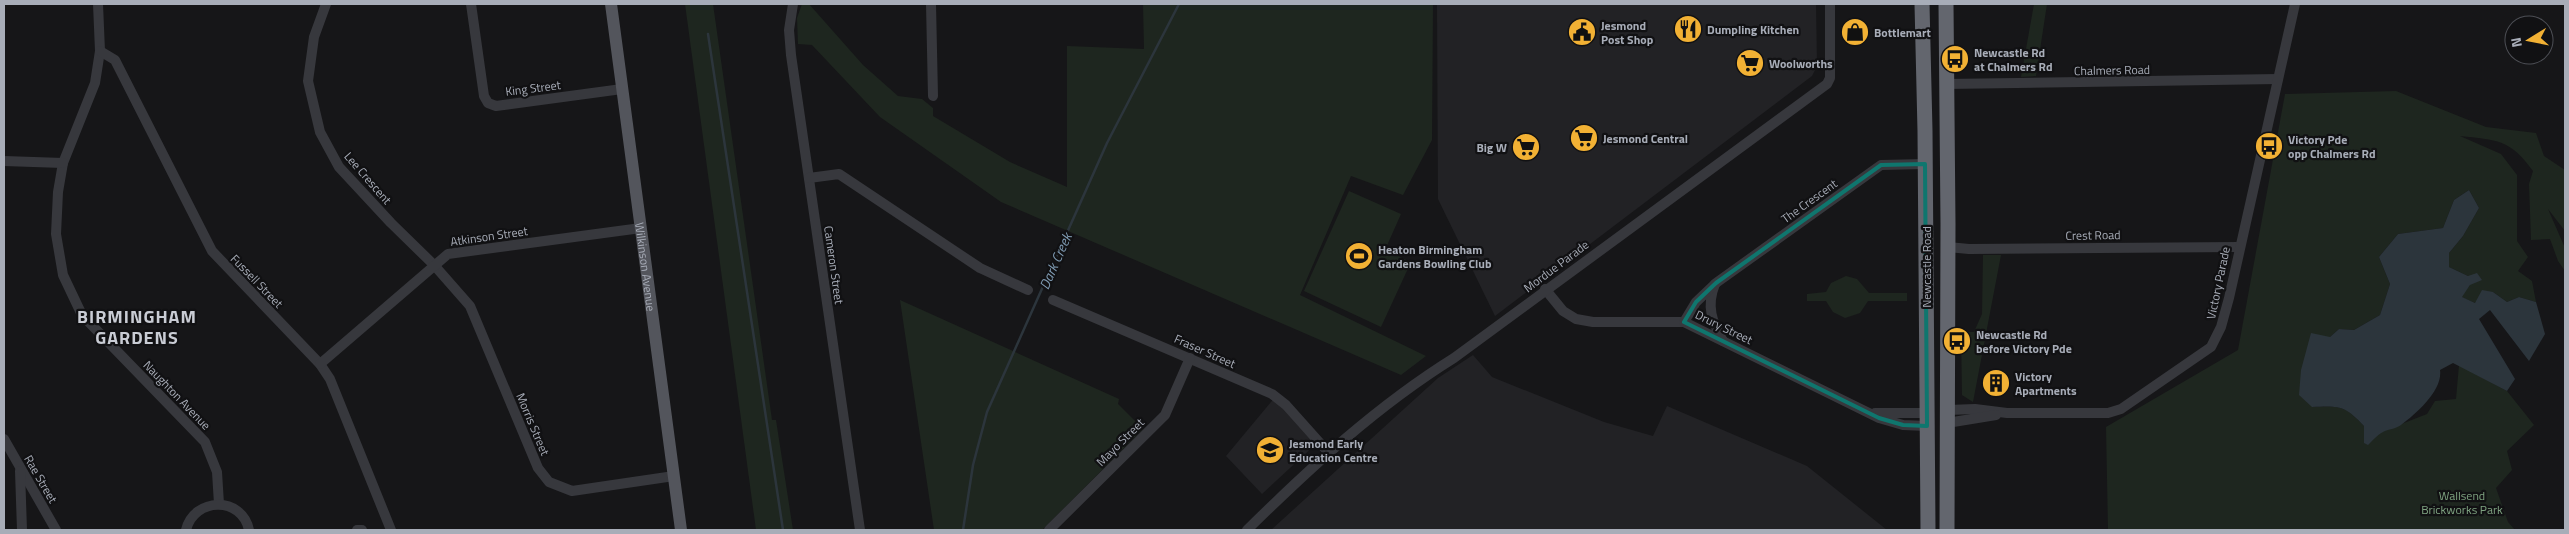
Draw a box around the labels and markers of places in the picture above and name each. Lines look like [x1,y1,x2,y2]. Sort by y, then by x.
restaurant icon: Dumpling Kitchen [1673,14,1703,44]
place label: Jesmond Post Shop [1601,16,1654,49]
public building icon: Jesmond Post Shop [1567,17,1597,47]
shop icon: Bottlemart [1840,17,1870,47]
place label: Dumpling Kitchen [1707,20,1799,39]
place label: Bottlemart [1874,23,1931,42]
place label: Newcastle Rd at Chalmers Rd [1974,43,2053,76]
bus stop icon: Newcastle Rd at Chalmers Rd [1940,44,1970,74]
supermarket icon: Woolworths [1735,48,1765,78]
place label: Woolworths [1769,54,1833,73]
supermarket icon: Jesmond Central [1569,123,1599,153]
place label: Jesmond Central [1603,129,1688,148]
place label: Victory Pde opp Chalmers Rd [2288,130,2376,163]
bus stop icon: Victory Pde opp Chalmers Rd [2254,131,2284,161]
supermarket icon: Big W [1511,132,1541,162]
place label: Big W [1476,138,1507,157]
place label: Heaton Birmingham Gardens Bowling Club [1378,240,1492,273]
sports icon: Heaton Birmingham Gardens Bowling Club [1344,241,1374,271]
place label: Newcastle Rd before Victory Pde [1976,325,2072,358]
bus stop icon: Newcastle Rd before Victory Pde [1942,326,1972,356]
place label: Victory Apartments [2015,367,2077,400]
building icon: Victory Apartments [1981,368,2011,398]
place label: Jesmond Early Education Centre [1289,434,1378,467]
school or university icon: Jesmond Early Education Centre [1255,435,1285,465]

